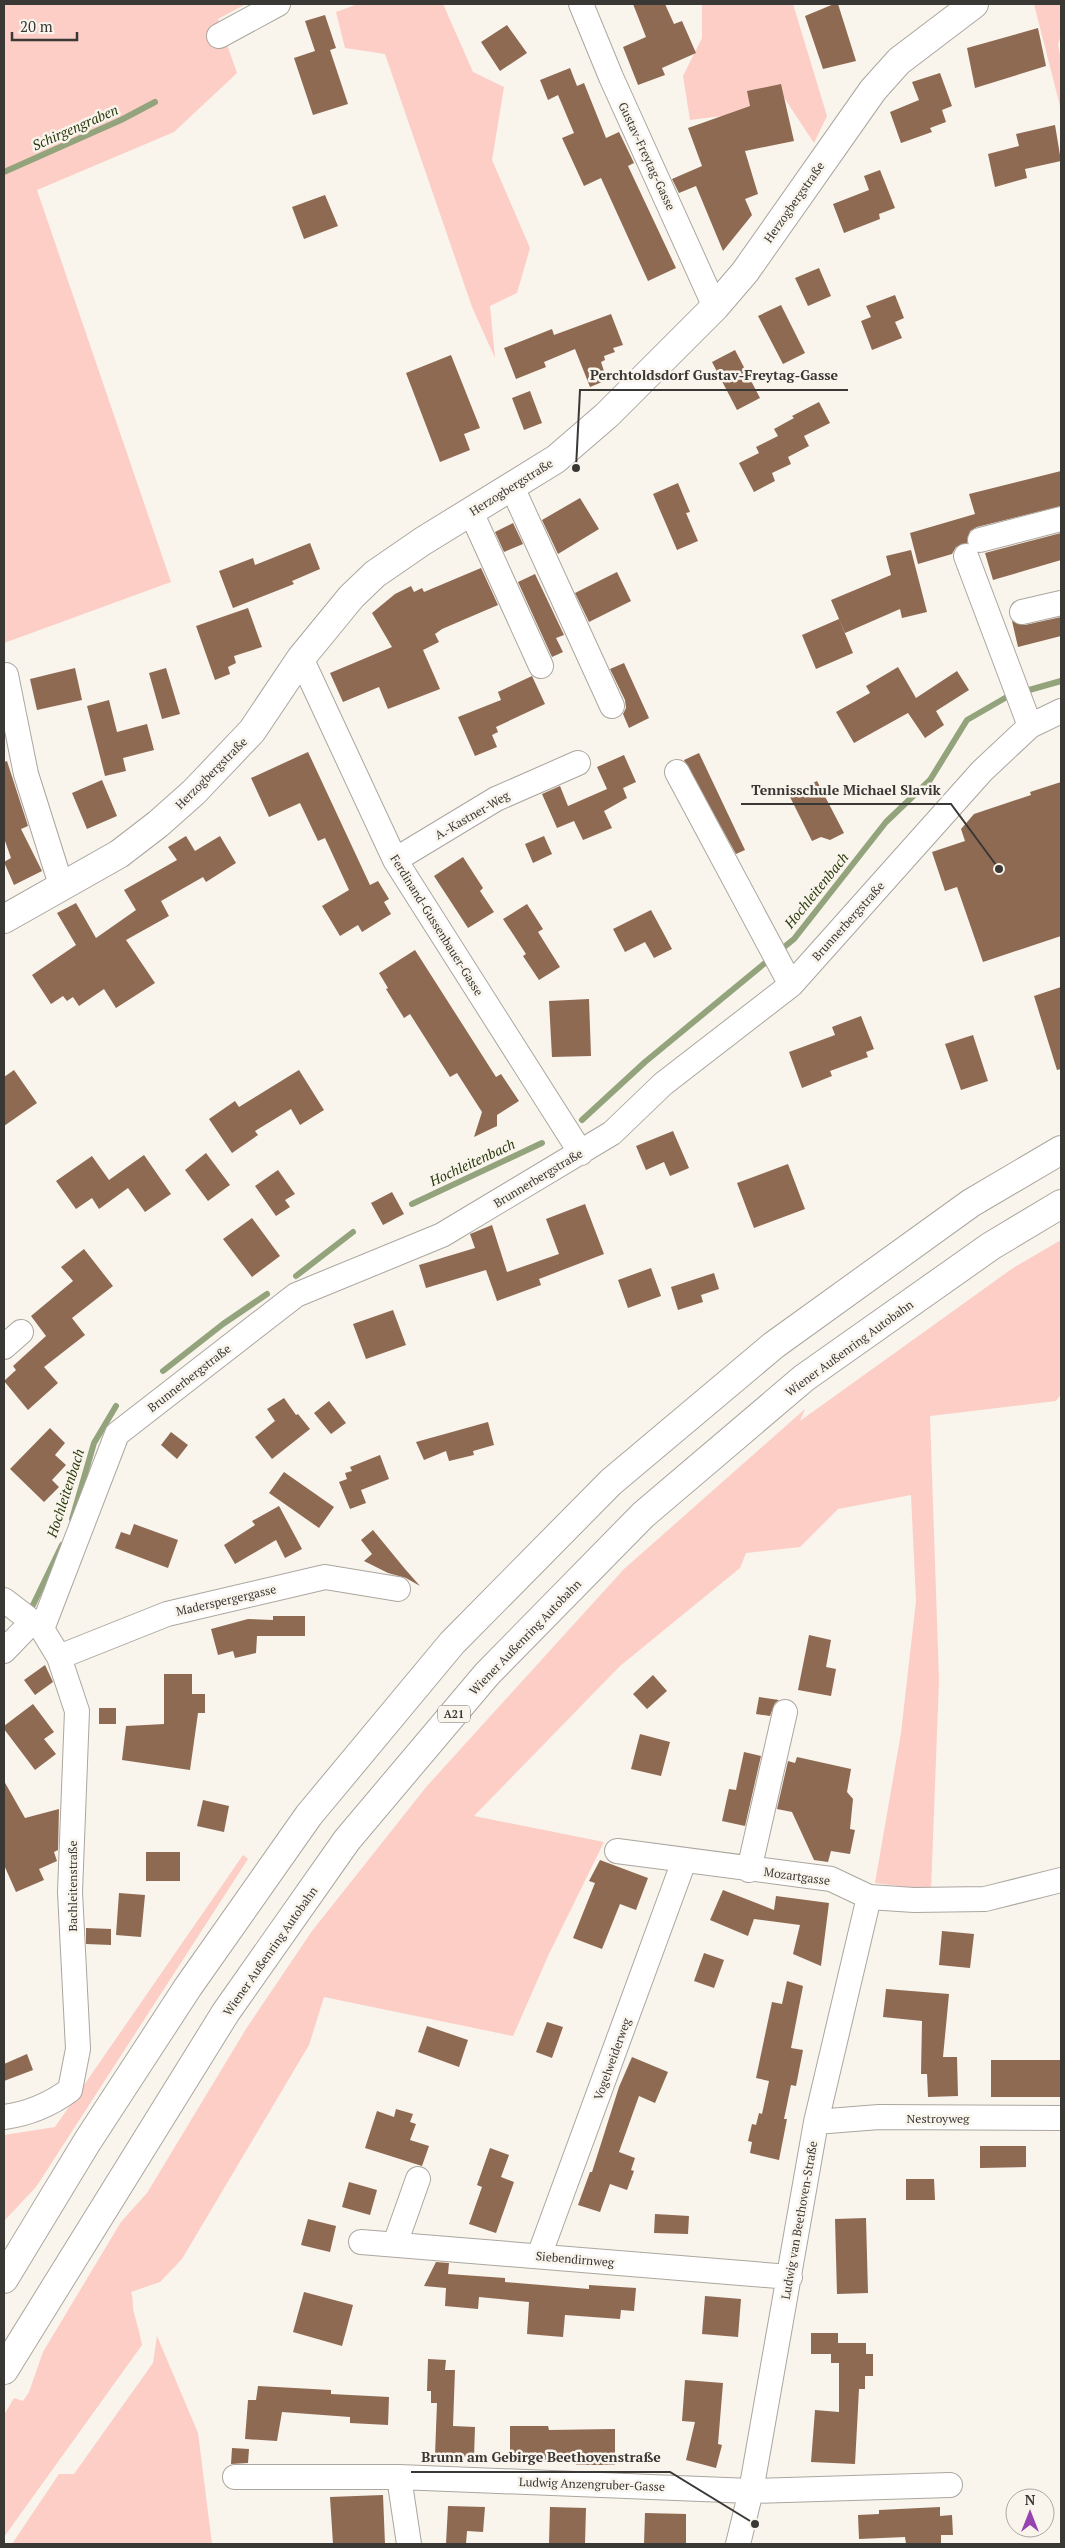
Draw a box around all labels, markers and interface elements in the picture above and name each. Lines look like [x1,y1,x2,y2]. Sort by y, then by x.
scale bar [12,10,78,42]
text: 20 m [20,16,53,36]
water label: Schirgengraben [29,100,121,154]
street label: Gustav-Freytag-Gasse [615,100,679,212]
street label: Herzogbergstraße [760,159,828,245]
callout: Perchtoldsdorf Gustav-Freytag-Gasse [580,361,848,390]
text: Perchtoldsdorf Gustav-Freytag-Gasse [590,365,839,384]
street label: Herzogbergstraße [467,455,555,519]
street label: Herzogbergstraße [172,734,250,812]
callout: Tennisschule Michael Slavik [741,775,951,804]
text: Tennisschule Michael Slavik [751,780,942,799]
street label: A.-Kastner-Weg [432,787,513,842]
water label: Hochleitenbach [779,848,852,933]
street label: Ferdinand-Gussenbauer-Gasse [387,852,487,998]
street label: Brunnerbergstraße [809,878,887,964]
water label: Hochleitenbach [425,1134,518,1191]
street label: Brunnerbergstraße [491,1145,585,1211]
street label: Wiener Außenring Autobahn [782,1297,916,1399]
street label: Brunnerbergstraße [144,1341,234,1415]
water label: Hochleitenbach [41,1446,88,1541]
street label: Wiener Außenring Autobahn [466,1576,584,1698]
street label: Maderspergergasse [175,1581,277,1619]
road number: A21 [438,1706,470,1722]
street label: Bachleitenstraße [65,1841,80,1931]
street label: Mozartgasse [763,1864,831,1888]
street label: Wiener Außenring Autobahn [220,1883,320,2019]
street label: Vogelweiderweg [590,2015,634,2102]
street label: Nestroyweg [907,2111,970,2126]
street label: Ludwig van Beethoven-Straße [778,2140,820,2300]
street label: Siebendirnweg [535,2248,616,2270]
callout: Brunn am Gebirge Beethovenstraße [411,2443,670,2472]
text: Brunn am Gebirge Beethovenstraße [421,2447,661,2466]
street label: Ludwig Anzengruber-Gasse [519,2474,665,2494]
north arrow [1005,2488,1055,2538]
text: N [1025,2490,1036,2509]

